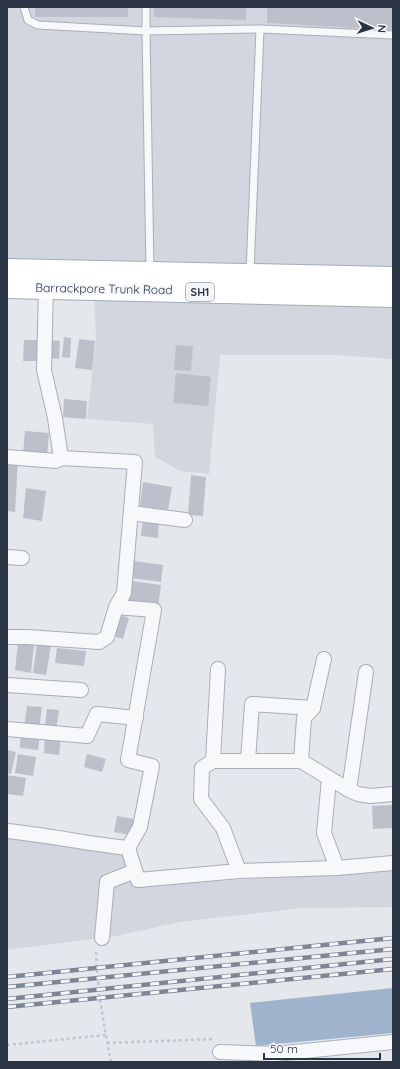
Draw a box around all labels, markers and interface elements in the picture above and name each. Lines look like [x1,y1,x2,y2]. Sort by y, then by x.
north arrow [352,8,392,48]
text: N [375,24,389,33]
street label: Barrackpore Trunk Road [35,280,173,297]
road number: SH1 [186,283,214,301]
scale bar [264,1035,380,1061]
text: 50 m [270,1041,298,1056]

